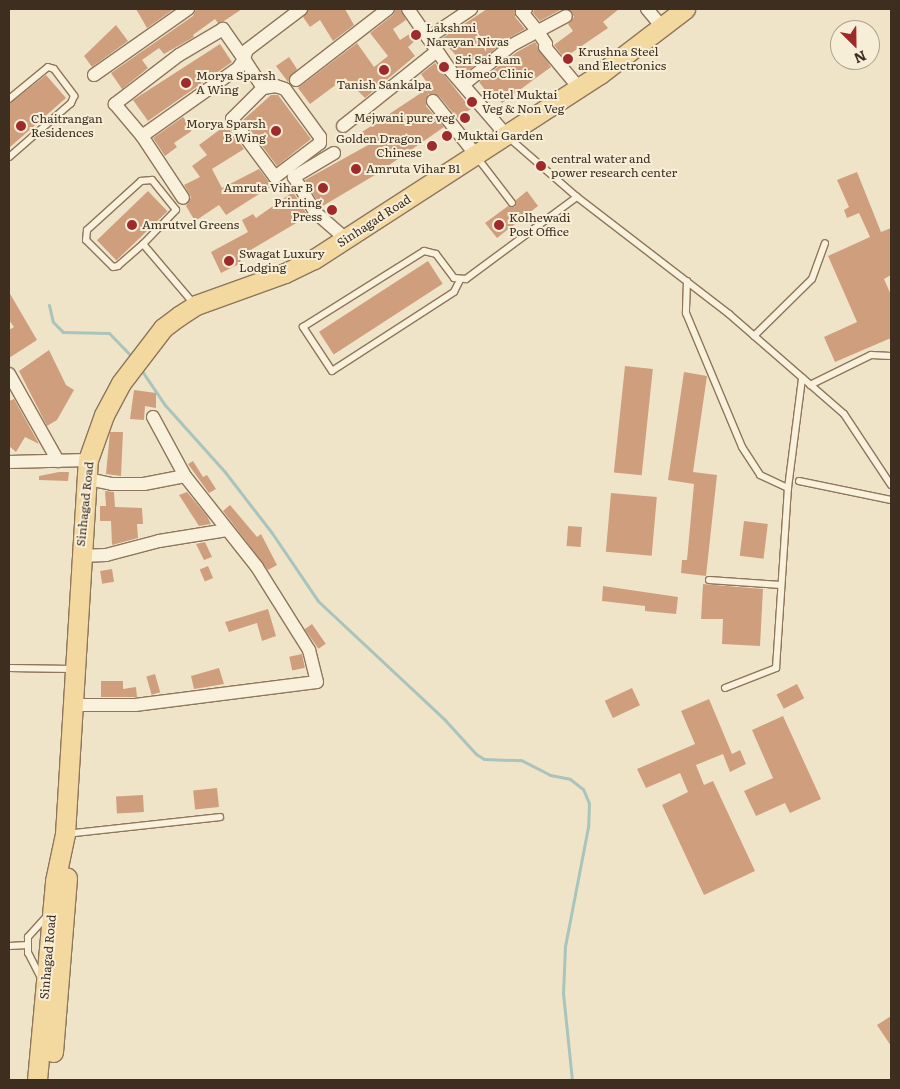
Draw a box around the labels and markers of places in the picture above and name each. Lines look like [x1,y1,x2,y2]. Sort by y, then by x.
place label: Lakshmi Narayan Nivas [426,21,509,49]
marker: Lakshmi Narayan Nivas [410,29,422,41]
place label: Krushna Steel and Electronics [578,45,666,73]
place label: Sri Sai Ram Homeo Clinic [455,53,533,81]
marker: Krushna Steel and Electronics [562,53,574,65]
marker: Sri Sai Ram Homeo Clinic [437,60,451,74]
marker: Tanish Sankalpa [378,64,390,76]
place label: Morya Sparsh A Wing [196,69,276,97]
marker: Morya Sparsh A Wing [180,77,192,89]
place label: Tanish Sankalpa [336,78,432,92]
place label: Hotel Muktai Veg & Non Veg [482,88,564,116]
marker: Hotel Muktai Veg & Non Veg [466,96,478,108]
place label: Mejwani pure veg [354,111,455,125]
place label: Chaitrangan Residences [31,112,103,140]
marker: Mejwani pure veg [459,112,471,124]
place label: Morya Sparsh B Wing [186,117,266,145]
marker: Chaitrangan Residences [15,120,27,132]
marker: Morya Sparsh B Wing [270,125,282,137]
place label: Muktai Garden [457,129,543,143]
marker: Muktai Garden [441,130,453,142]
place label: Golden Dragon Chinese [336,132,422,160]
marker: Golden Dragon Chinese [426,140,438,152]
place label: central water and power research center [551,152,677,180]
marker: central water and power research center [535,160,547,172]
place label: Amruta Vihar B1 [366,162,460,176]
marker: Amruta Vihar B1 [350,163,362,175]
place label: Amruta Vihar B [223,181,313,195]
marker: Amruta Vihar B [317,182,329,194]
place label: Printing Press [274,196,322,224]
marker: Printing Press [326,204,338,216]
place label: Kolhewadi Post Office [509,211,571,239]
place label: Amrutvel Greens [142,218,239,232]
marker: Amrutvel Greens [126,219,138,231]
marker: Kolhewadi Post Office [493,219,505,231]
place label: Swagat Luxury Lodging [239,247,325,275]
marker: Swagat Luxury Lodging [223,255,235,267]

